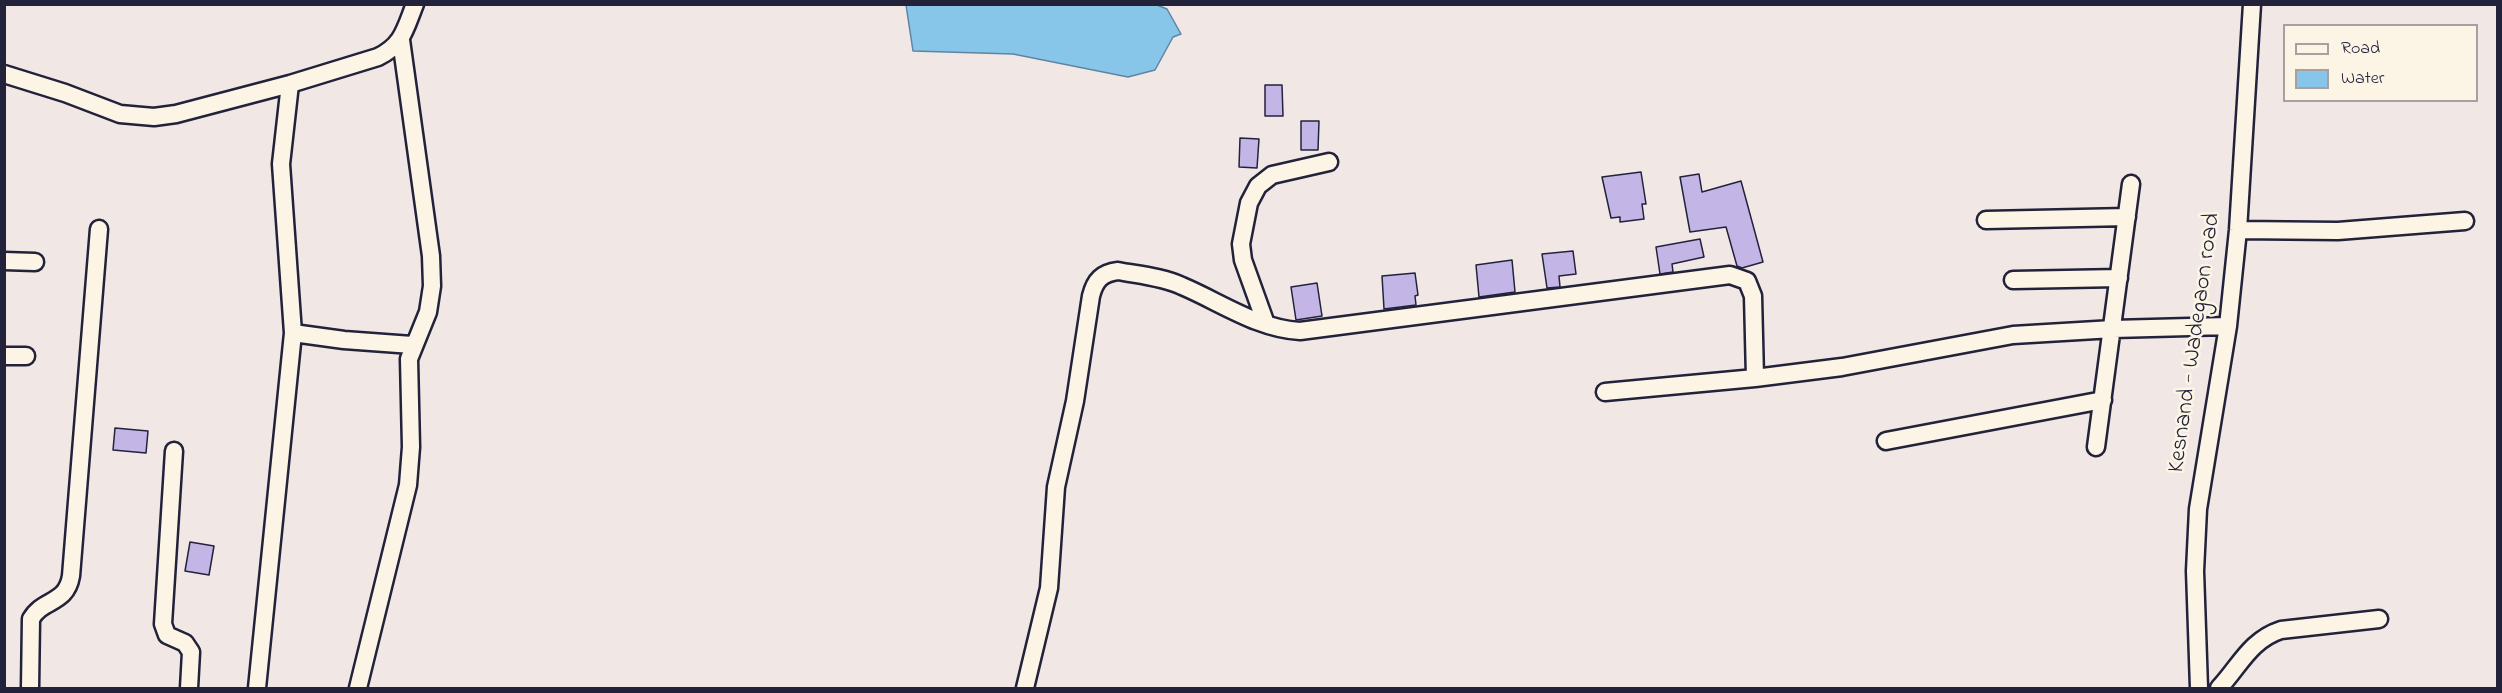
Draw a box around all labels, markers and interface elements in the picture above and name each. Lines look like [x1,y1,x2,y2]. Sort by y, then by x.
legend [2283,24,2478,102]
text: Road [2341,36,2380,62]
text: Water [2341,66,2384,92]
street label: Kesnand - Wadegaon road [2164,211,2228,475]

